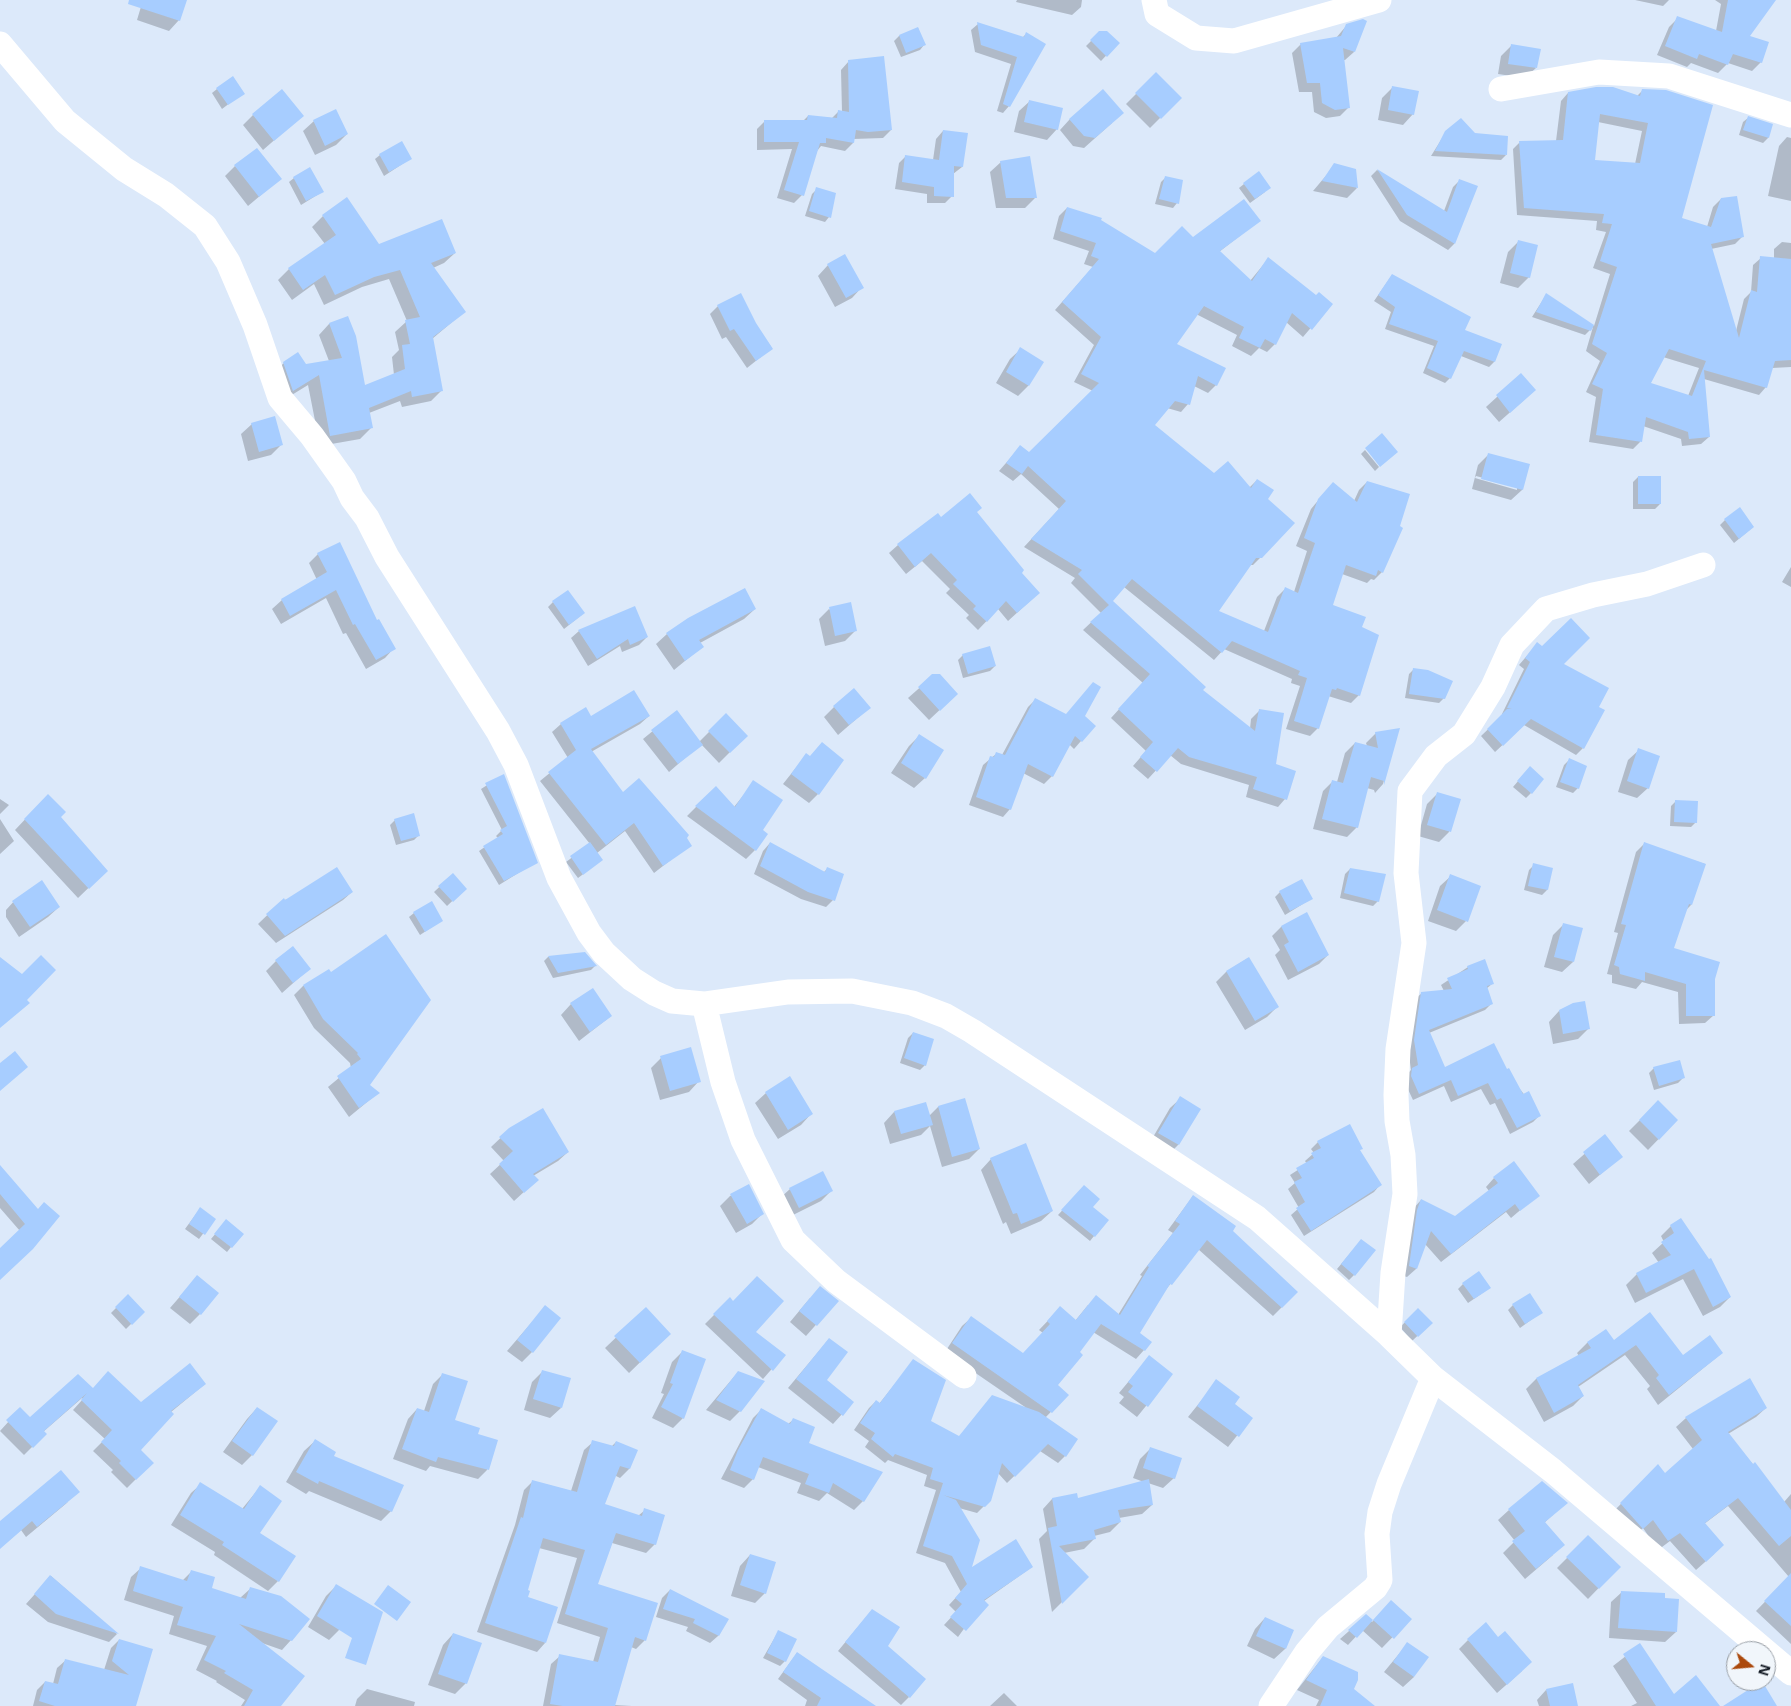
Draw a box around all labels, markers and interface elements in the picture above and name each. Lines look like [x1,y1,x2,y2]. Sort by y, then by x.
north arrow [1726,1641,1776,1691]
text: N [1754,1662,1776,1678]

